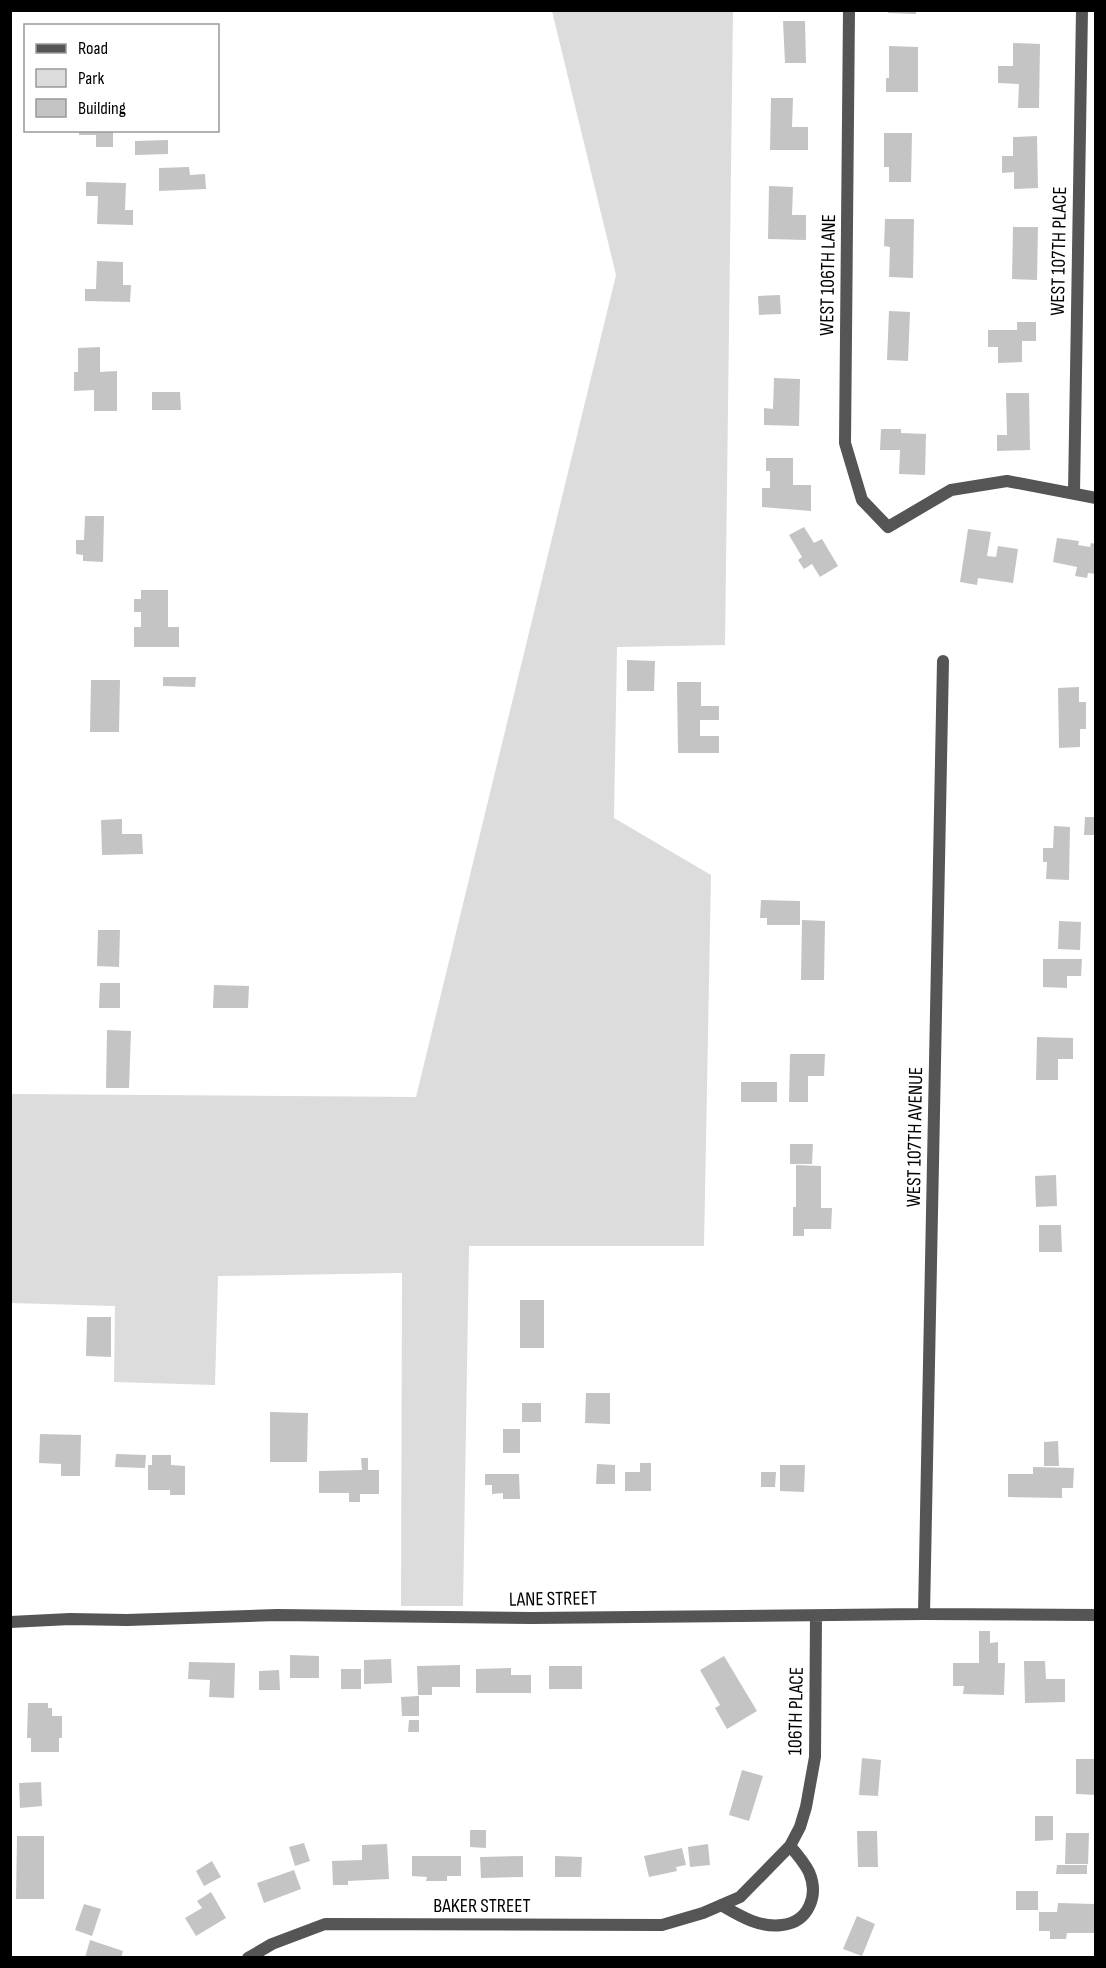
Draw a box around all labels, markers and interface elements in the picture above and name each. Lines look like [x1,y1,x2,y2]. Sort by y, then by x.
legend [24,24,219,132]
text: Road [78,38,108,59]
text: Park [78,68,104,89]
text: Building [78,98,126,119]
street label: WEST 107TH PLACE [1046,186,1072,316]
street label: WEST 106TH LANE [815,214,841,336]
street label: WEST 107TH AVENUE [902,1067,928,1207]
street label: LANE STREET [509,1586,597,1612]
street label: 106TH PLACE [783,1667,809,1755]
street label: BAKER STREET [433,1894,531,1918]

